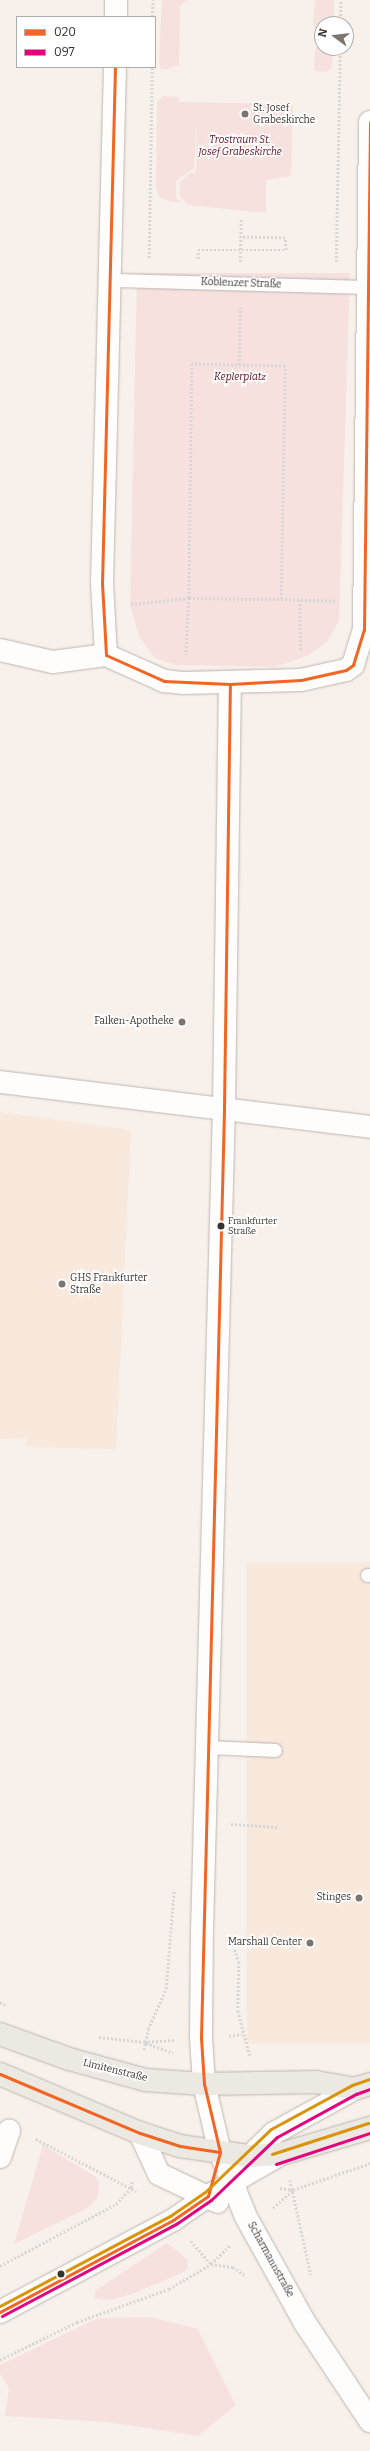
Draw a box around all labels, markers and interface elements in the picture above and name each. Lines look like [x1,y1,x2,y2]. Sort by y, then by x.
legend [16,16,156,68]
north arrow [314,16,354,56]
text: 020 [54,25,76,39]
text: N [316,27,330,39]
text: 097 [54,45,75,59]
place label: St. Josef Grabeskirche [253,102,315,126]
marker: St. Josef Grabeskirche [240,109,250,119]
park label: Trostraum St. Josef Grabeskirche [198,134,282,158]
street label: Koblenzer Straße [201,277,281,291]
park label: Keplerplatz [214,372,266,384]
place label: Falken-Apotheke [94,1016,174,1028]
marker: Falken-Apotheke [177,1017,187,1027]
place label: Frankfurter Straße [228,1216,277,1237]
marker: Frankfurter Straße [216,1221,226,1231]
place label: GHS Frankfurter Straße [70,1272,148,1296]
marker: GHS Frankfurter Straße [57,1279,67,1289]
place label: Stinges [316,1892,351,1904]
marker: Stinges [354,1893,364,1903]
place label: Marshall Center [228,1937,302,1949]
marker: Marshall Center [305,1938,315,1948]
street label: Limitenstraße [82,2057,148,2085]
street label: Scharmannstraße [244,2220,296,2300]
unlabelled marker [56,2269,66,2279]

